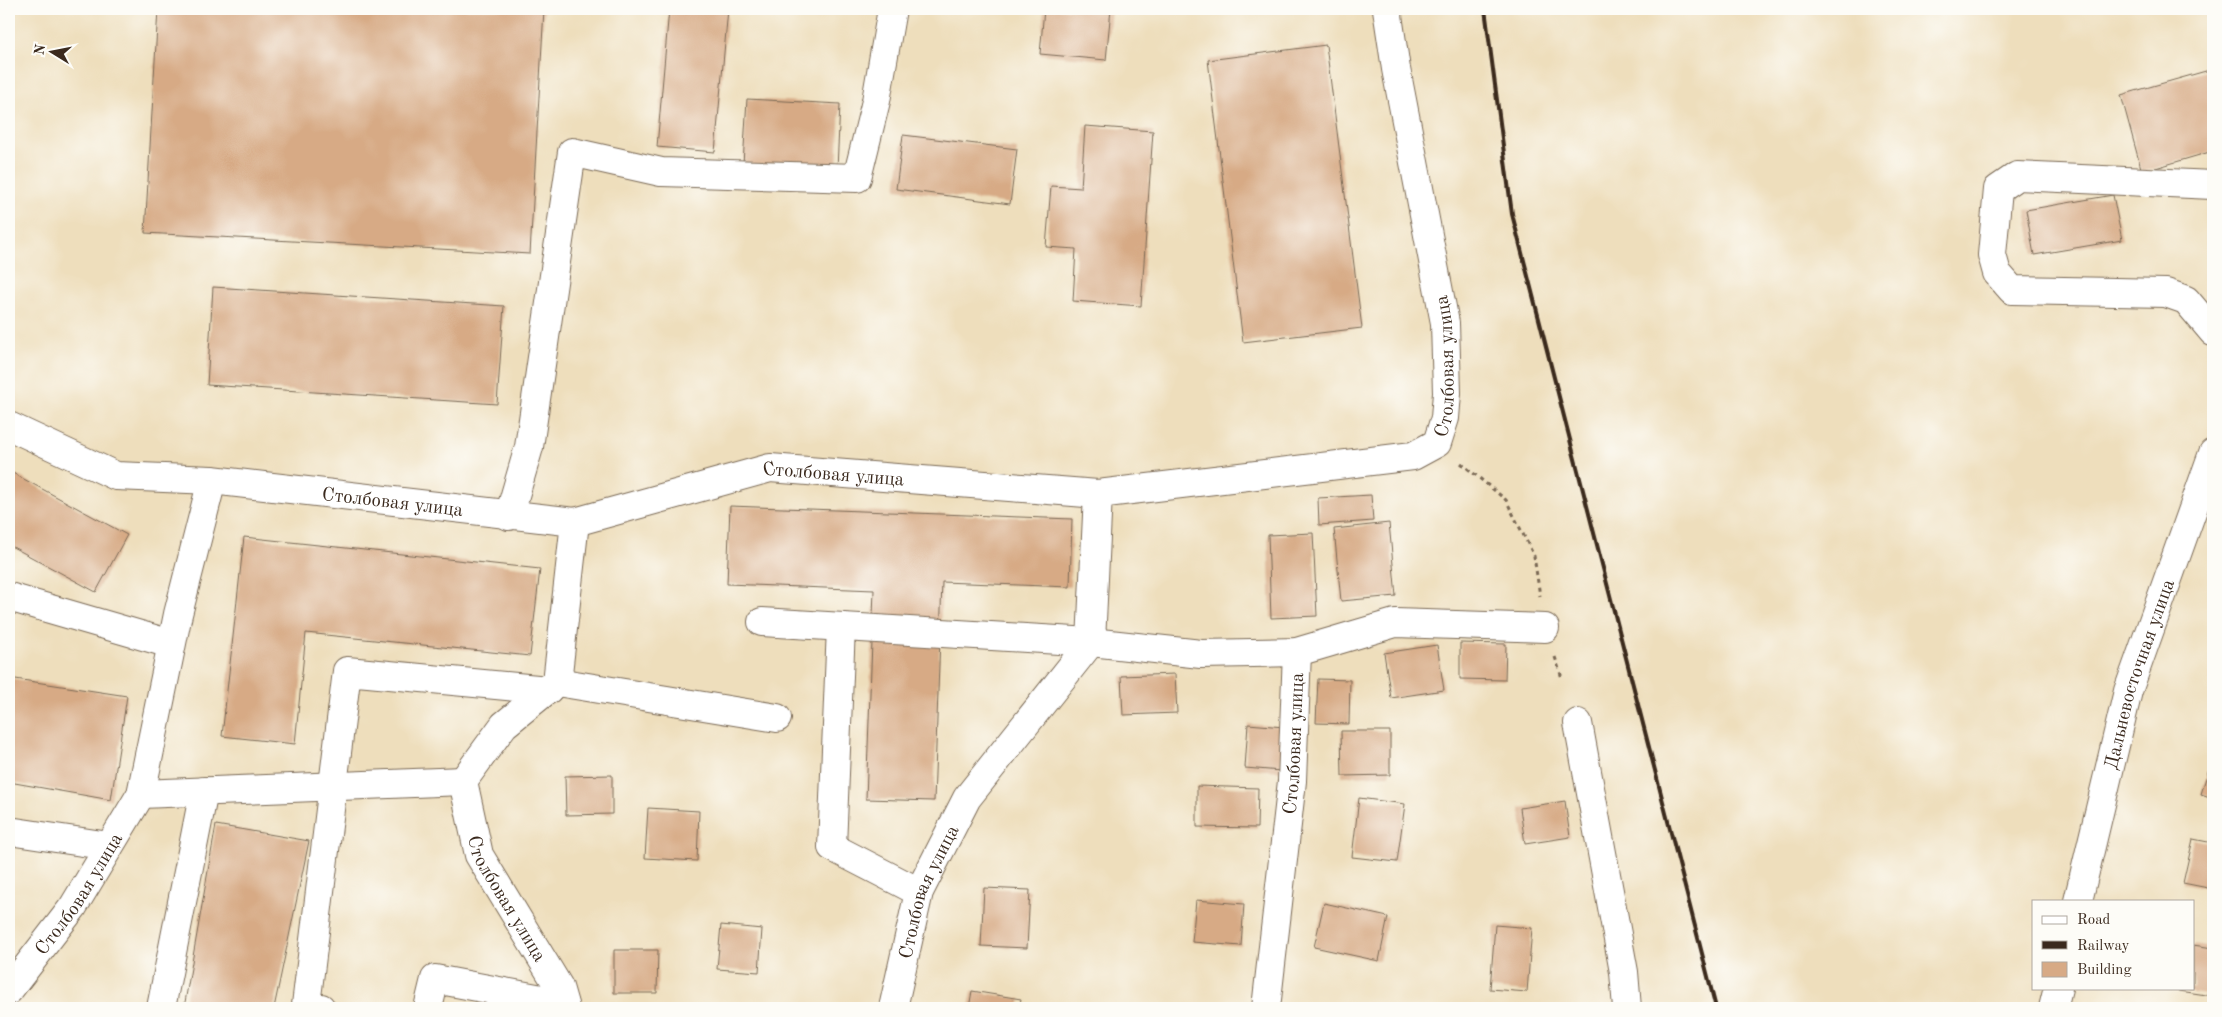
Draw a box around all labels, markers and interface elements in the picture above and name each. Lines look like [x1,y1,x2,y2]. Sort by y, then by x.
north arrow [28,28,78,78]
text: N [32,43,48,56]
street label: Столбовая улица [1432,293,1459,440]
street label: Столбовая улица [761,460,905,491]
street label: Столбовая улица [321,486,465,521]
street label: Дальневосточная улица [2103,577,2179,772]
street label: Столбовая улица [1281,672,1308,816]
street label: Столбовая улица [897,822,964,961]
street label: Столбовая улица [33,830,128,959]
street label: Столбовая улица [463,834,549,966]
legend [2032,900,2194,990]
text: Road [2077,913,2111,928]
text: Railway [2077,939,2130,954]
text: Building [2077,963,2132,978]

